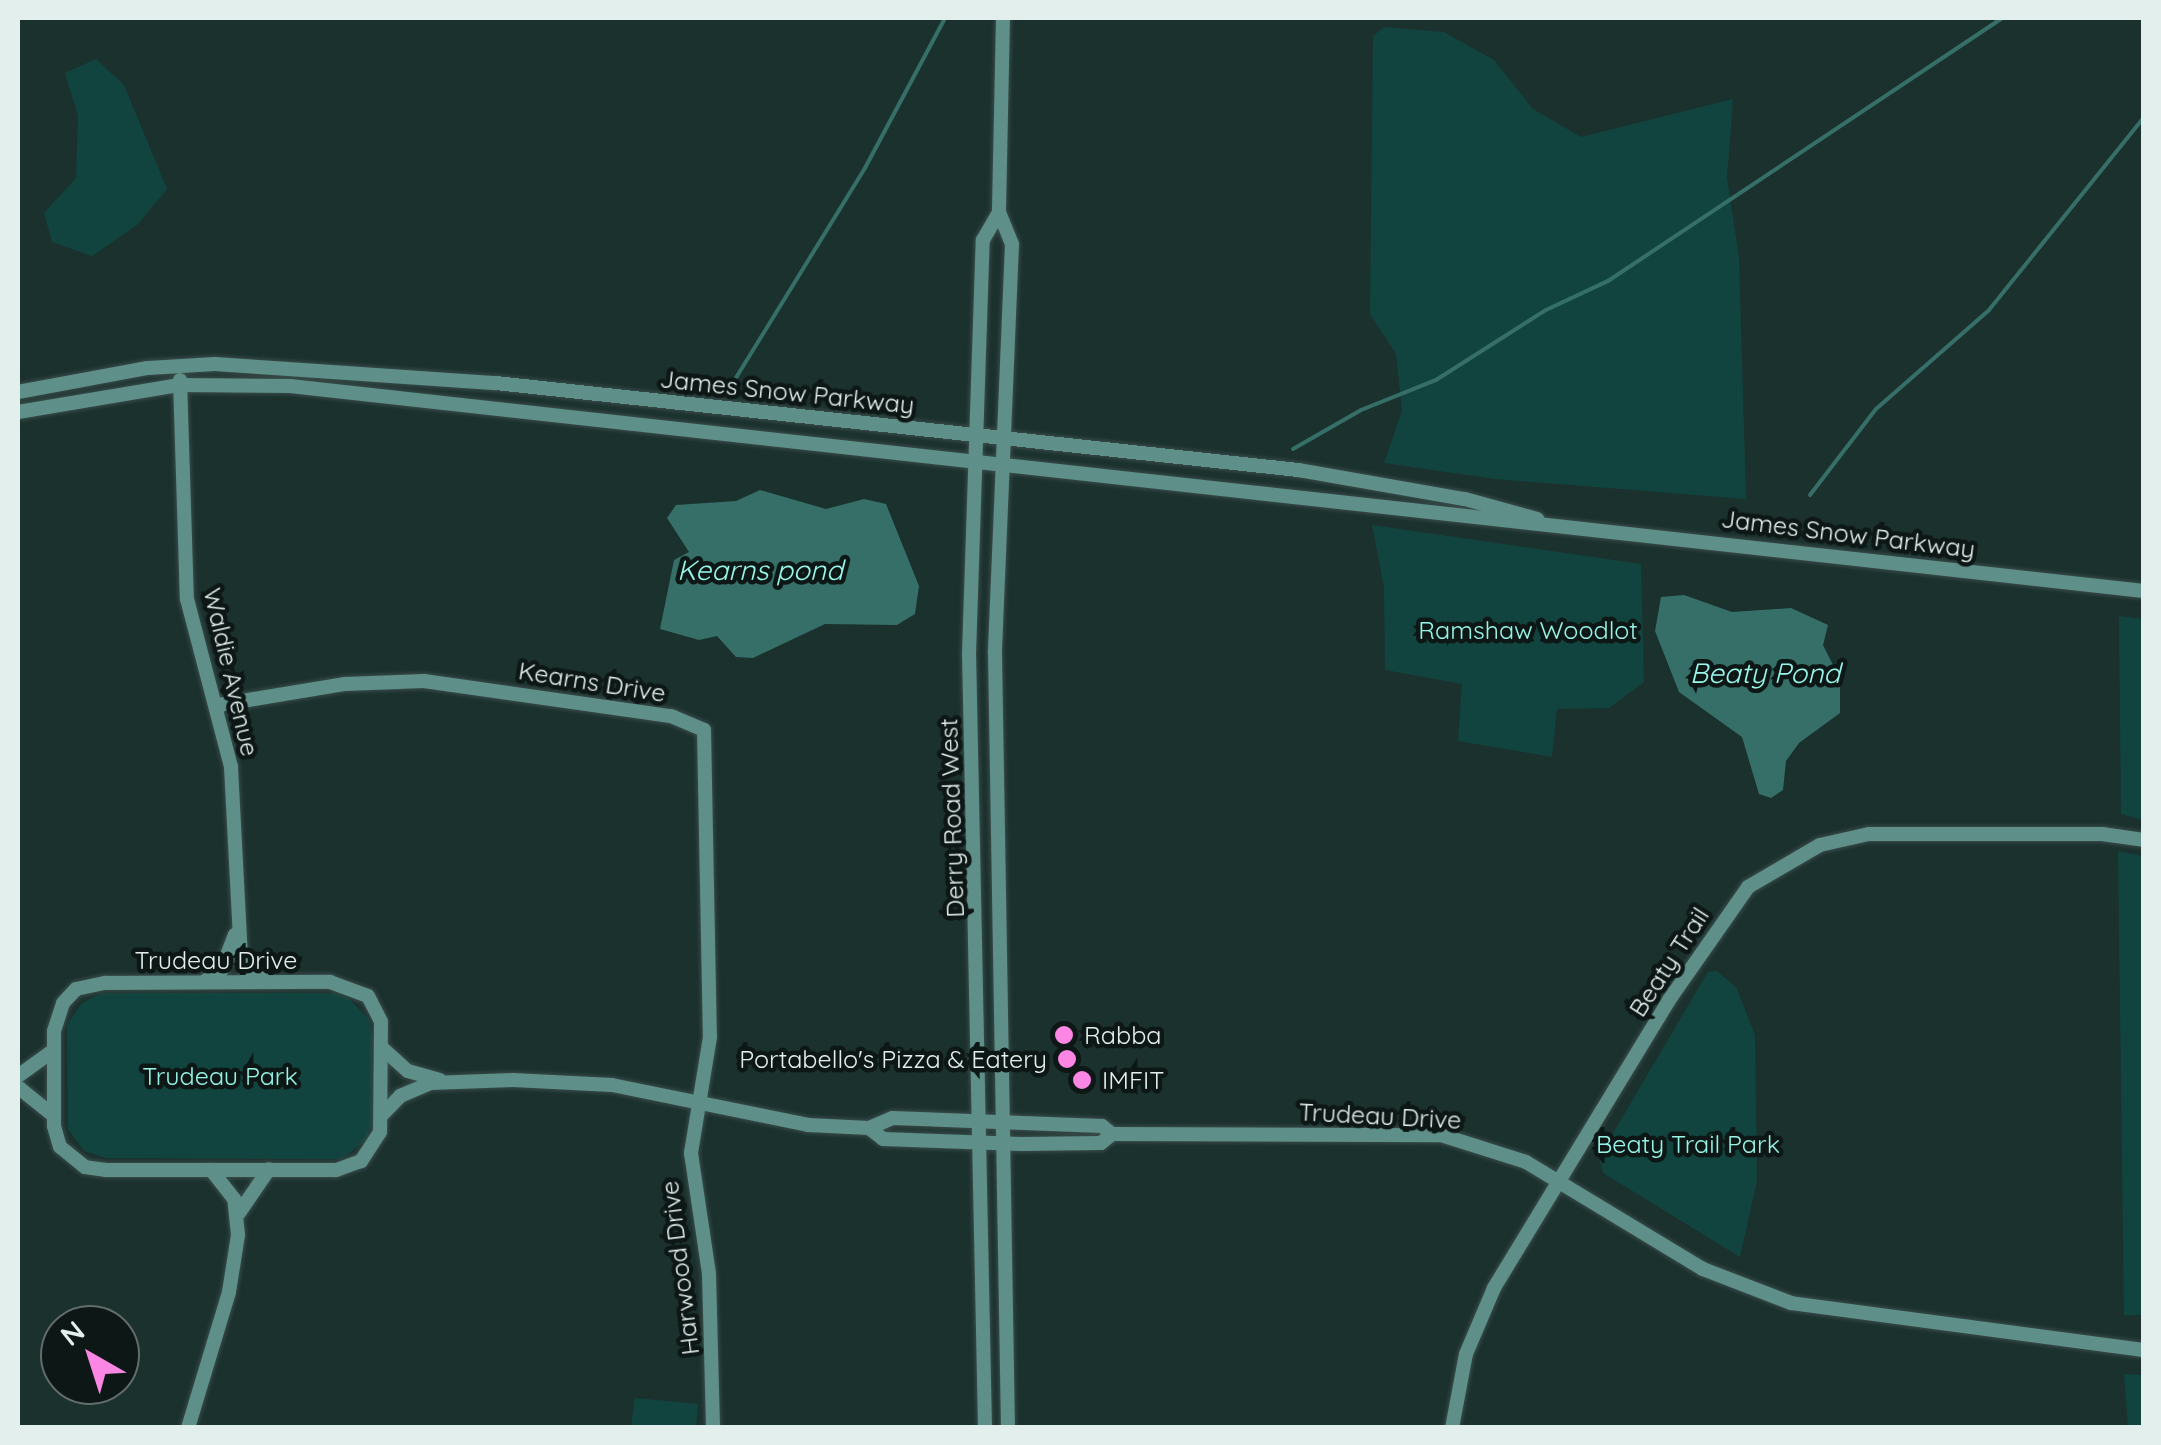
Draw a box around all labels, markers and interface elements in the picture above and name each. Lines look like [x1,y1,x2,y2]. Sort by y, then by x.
street label: James Snow Parkway [658,364,916,420]
street label: James Snow Parkway [1719,504,1977,564]
water label: Kearns pond [677,553,843,587]
street label: Waldie Avenue [197,585,265,759]
park label: Ramshaw Woodlot [1418,615,1638,645]
street label: Kearns Drive [516,656,668,708]
water label: Beaty Pond [1690,656,1840,690]
street label: Derry Road West [934,718,970,918]
street label: Beaty Trail [1623,902,1715,1022]
street label: Trudeau Drive [135,945,297,975]
place label: Rabba [1084,1020,1161,1050]
marker: Rabba [1053,1024,1075,1046]
place label: Portabello's Pizza & Eatery [739,1044,1047,1074]
marker: Portabello's Pizza & Eatery [1056,1048,1078,1070]
park label: Trudeau Park [142,1061,298,1091]
place label: IMFIT [1102,1065,1164,1095]
marker: IMFIT [1071,1069,1093,1091]
street label: Trudeau Drive [1298,1097,1462,1135]
park label: Beaty Trail Park [1596,1129,1780,1159]
street label: Harwood Drive [654,1179,706,1357]
north arrow [40,1305,140,1405]
text: N [53,1313,91,1353]

